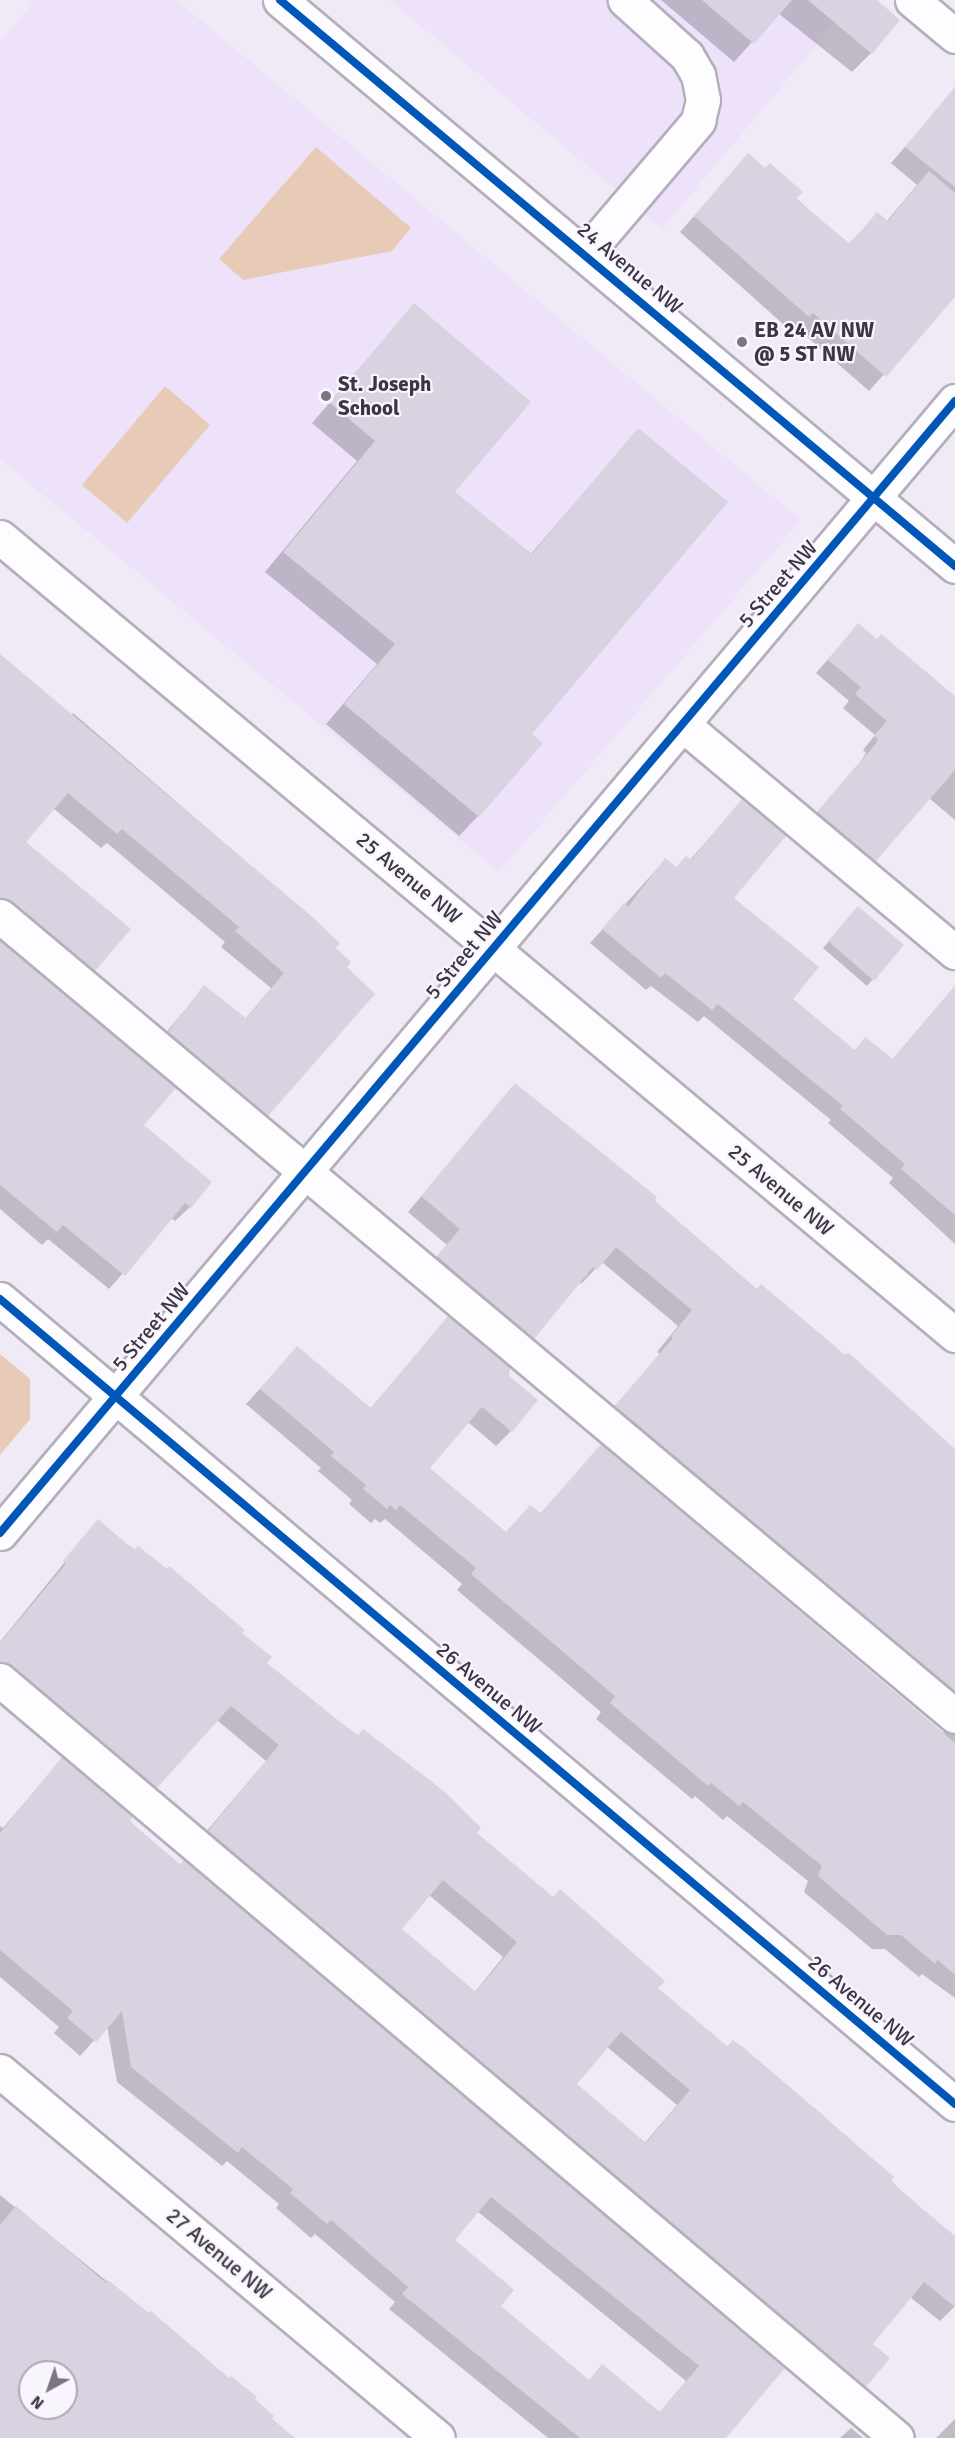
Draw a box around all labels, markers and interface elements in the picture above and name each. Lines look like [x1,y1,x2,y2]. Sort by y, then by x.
street label: 24 Avenue NW [572,217,688,319]
place label: EB 24 AV NW @ 5 ST NW [754,317,874,367]
marker: EB 24 AV NW @ 5 ST NW [735,335,749,349]
place label: St. Joseph School [338,371,431,421]
marker: St. Joseph School [319,389,333,403]
street label: 5 Street NW [733,535,823,633]
street label: 25 Avenue NW [351,827,467,929]
street label: 5 Street NW [420,906,508,1004]
street label: 25 Avenue NW [723,1139,839,1241]
street label: 5 Street NW [107,1278,195,1376]
street label: 26 Avenue NW [431,1637,547,1739]
street label: 26 Avenue NW [803,1950,919,2052]
street label: 27 Avenue NW [161,2203,277,2305]
north arrow [18,2360,78,2420]
text: N [27,2391,48,2414]

